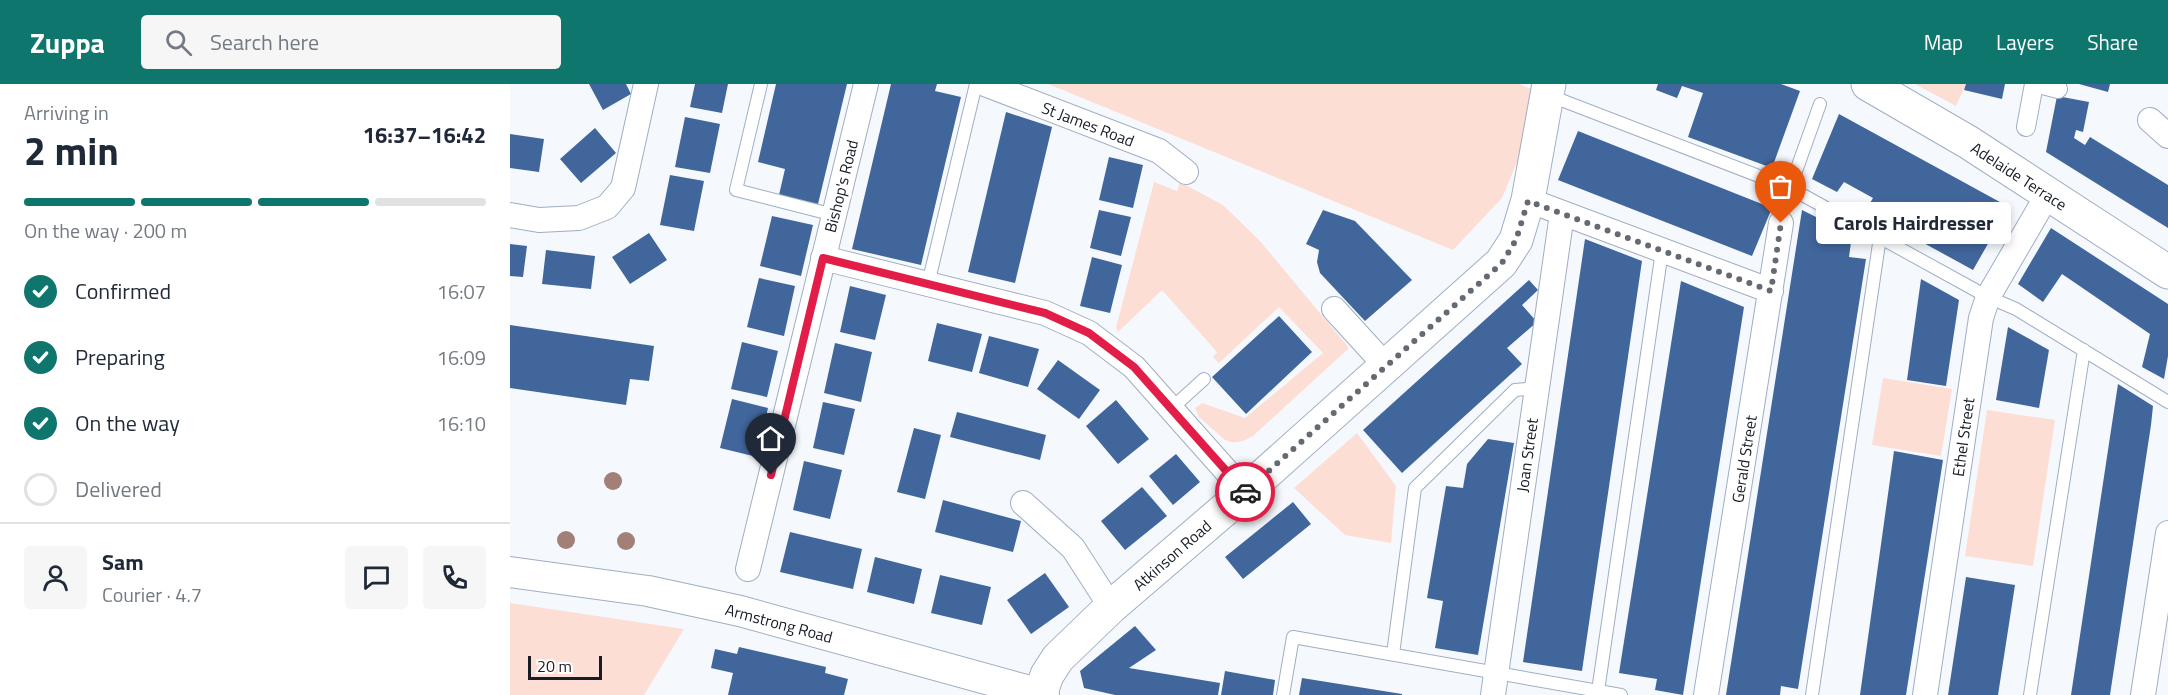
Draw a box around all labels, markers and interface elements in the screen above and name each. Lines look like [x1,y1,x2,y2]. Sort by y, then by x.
search box [141,15,561,69]
text: Zuppa [30,21,105,64]
text: Search here [210,25,319,59]
icon: search [162,26,195,59]
text: Map [1924,26,1963,58]
text: Layers [1996,26,2054,58]
text: Share [2087,26,2138,58]
street label: St James Road [1038,95,1138,153]
text: Arriving in [24,97,109,128]
text: 16:37–16:42 [363,118,486,152]
text: 2 min [24,121,119,180]
street label: Adelaide Terrace [1966,136,2072,216]
street label: Bishop's Road [818,137,864,235]
pin [1755,161,1806,223]
icon: bag [1764,170,1797,203]
callout: Carols Hairdresser [1817,202,2012,244]
text: Carols Hairdresser [1834,207,1993,238]
text: On the way · 200 m [24,215,187,246]
text: Confirmed [75,274,171,308]
icon: check [24,275,57,308]
text: 16:07 [437,276,486,307]
text: Preparing [75,340,165,374]
icon: check [24,341,57,374]
text: 16:09 [437,342,486,373]
street label: Ethel Street [1946,396,1980,478]
text: On the way [75,406,180,440]
icon: check [24,407,57,440]
text: 16:10 [437,408,486,439]
pin [745,413,796,475]
street label: Gerald Street [1725,413,1763,505]
street label: Joan Street [1510,416,1544,493]
icon: home [754,422,787,455]
courier [1215,462,1275,522]
text: Delivered [75,472,162,506]
icon: car [1229,476,1262,509]
street label: Atkinson Road [1127,514,1217,596]
text: Sam [102,545,144,579]
button: person [24,546,87,609]
button: chat [345,546,408,609]
button: phone [423,546,486,609]
text: Courier · 4.7 [102,579,202,610]
street label: Armstrong Road [723,597,835,649]
scale bar [528,653,602,680]
text: 20 m [537,654,572,678]

